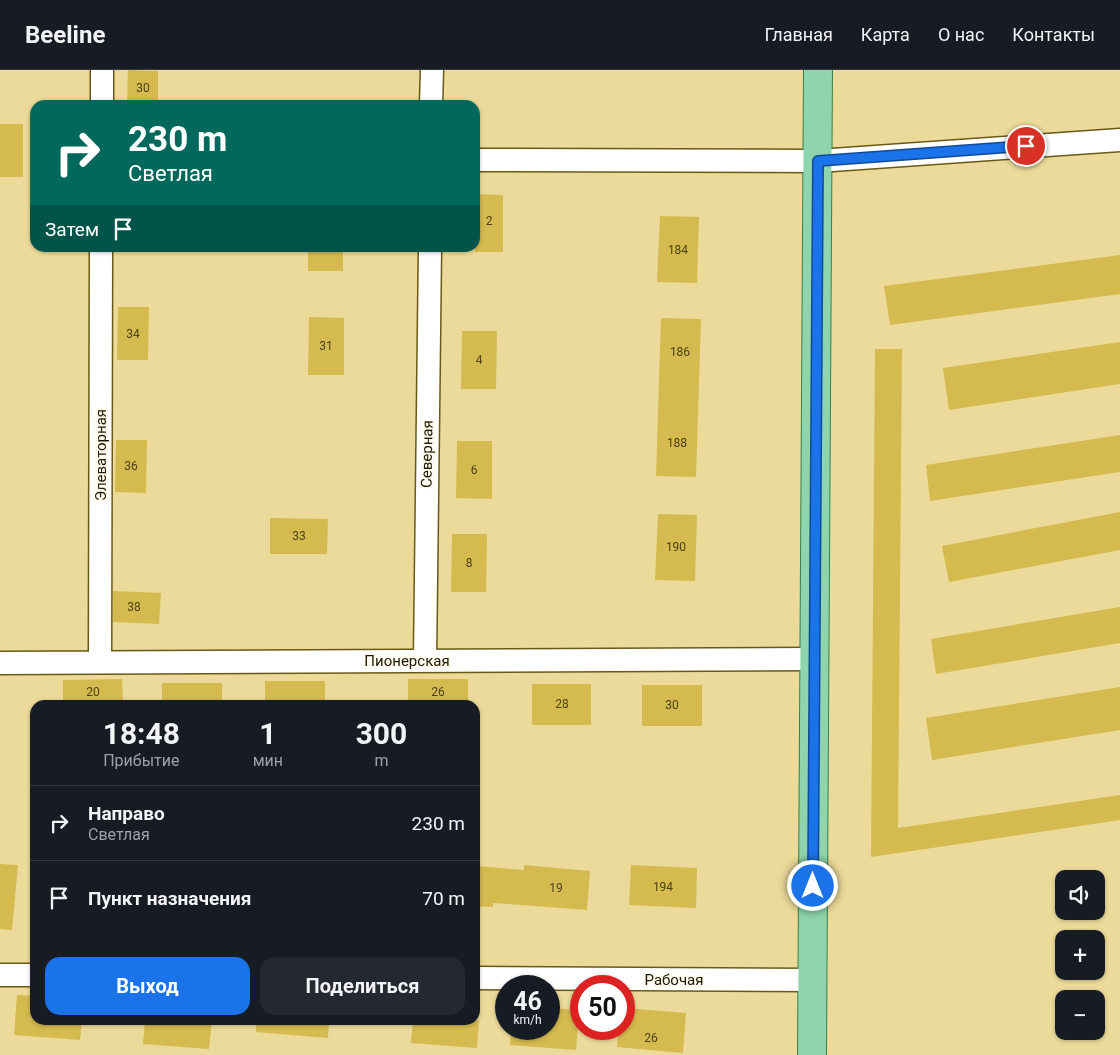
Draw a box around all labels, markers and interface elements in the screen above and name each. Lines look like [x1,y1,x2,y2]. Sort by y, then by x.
text: Beeline [25,21,105,49]
text: Главная [764,24,833,45]
text: Карта [861,24,910,45]
text: О нас [938,24,984,45]
text: Контакты [1012,24,1095,45]
house number: 30 [136,81,150,95]
text: 230 m [128,119,227,160]
icon: right [45,120,110,185]
pin [1005,125,1047,167]
icon: arrive [1012,132,1040,160]
text: Светлая [128,161,213,186]
house number: 2 [486,214,493,228]
icon: arrive [109,215,137,243]
text: Затем [45,218,99,241]
house number: 184 [668,243,688,257]
house number: 34 [126,327,140,341]
house number: 31 [319,339,333,353]
house number: 186 [670,345,690,359]
house number: 4 [476,353,483,367]
street label: Элеваторная [92,409,110,501]
street label: Северная [417,420,437,488]
house number: 188 [667,436,687,450]
house number: 36 [124,459,138,473]
house number: 6 [471,463,478,477]
house number: 33 [292,529,306,543]
house number: 190 [666,540,686,554]
house number: 8 [466,556,473,570]
house number: 38 [127,600,141,614]
street label: Пионерская [364,652,450,670]
house number: 20 [86,685,100,699]
house number: 26 [431,685,445,699]
house number: 28 [555,697,569,711]
house number: 30 [665,698,679,712]
text: 18:48 [103,716,180,751]
text: 1 [259,716,276,751]
text: 300 [356,716,407,751]
text: Прибытие [103,751,179,770]
text: мин [253,751,283,770]
text: m [374,751,388,770]
text: Направо [88,802,165,825]
icon: right [45,809,73,837]
text: 230 m [412,812,465,835]
text: Светлая [88,825,150,844]
position arrow [786,859,838,911]
map controls [1055,870,1105,1040]
button: sound [1055,870,1105,920]
house number: 194 [653,880,673,894]
house number: 19 [549,881,563,895]
icon: arrive [45,884,73,912]
text: Пункт назначения [88,887,251,910]
text: 70 m [422,887,465,910]
button: + [1055,930,1105,980]
button: Выход [45,957,250,1015]
button: Поделиться [260,957,465,1015]
street label: Рабочая [645,971,703,989]
speed limit sign: 50 [570,975,635,1040]
text: 46 [513,987,542,1016]
button: − [1055,990,1105,1040]
text: km/h [513,1013,542,1027]
house number: 26 [644,1031,658,1045]

